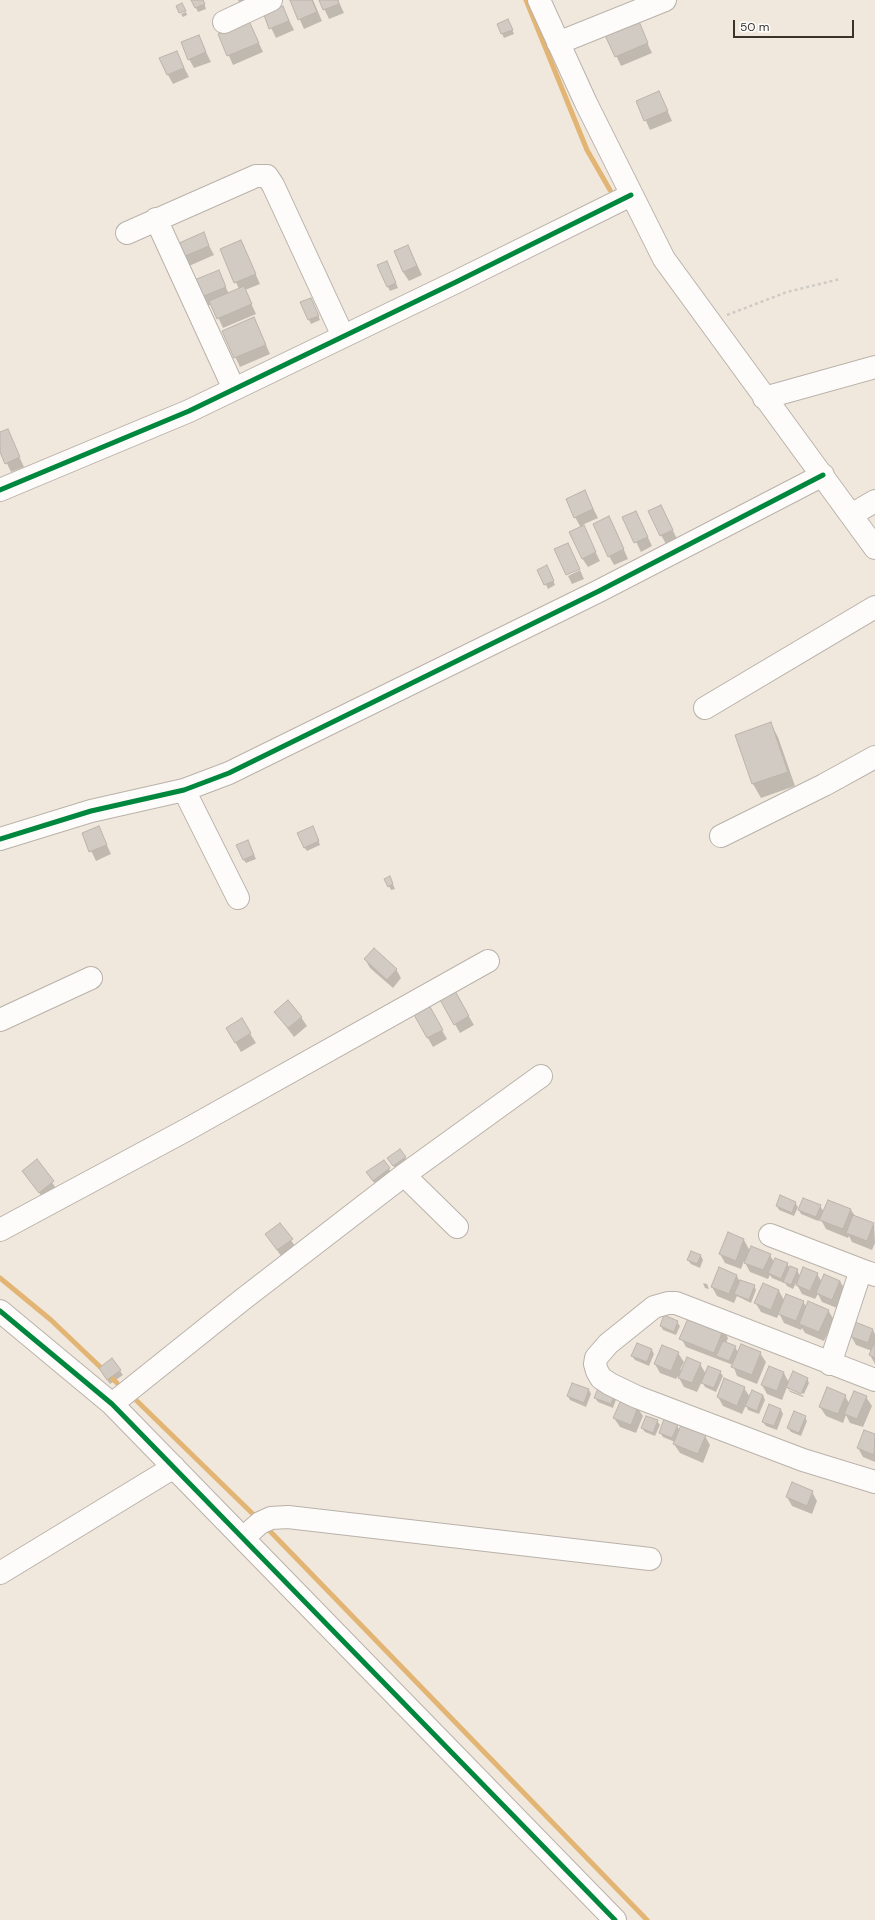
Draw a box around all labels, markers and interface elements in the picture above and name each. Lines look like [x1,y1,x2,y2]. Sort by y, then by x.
scale bar [735,12,856,38]
text: 50 m [740,19,769,35]

